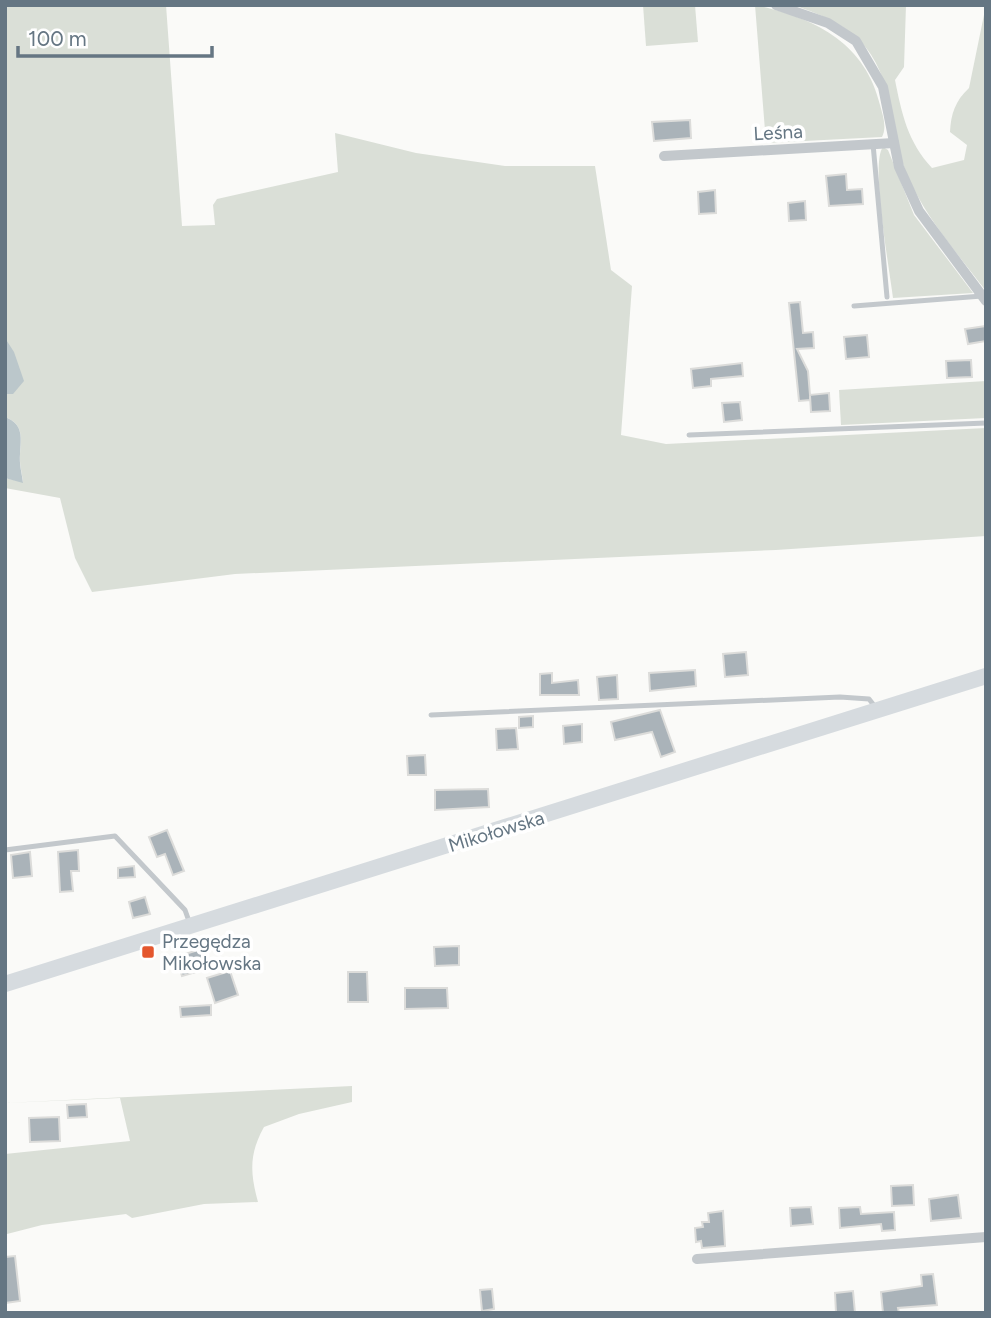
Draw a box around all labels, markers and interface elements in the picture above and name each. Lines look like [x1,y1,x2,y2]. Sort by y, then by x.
scale bar [18,14,212,58]
text: 100 m [28,26,87,51]
street label: Leśna [753,120,803,145]
street label: Mikołowska [445,806,547,857]
place label: Przegędza Mikołowska [162,930,261,975]
marker: Przegędza Mikołowska [140,944,156,960]

